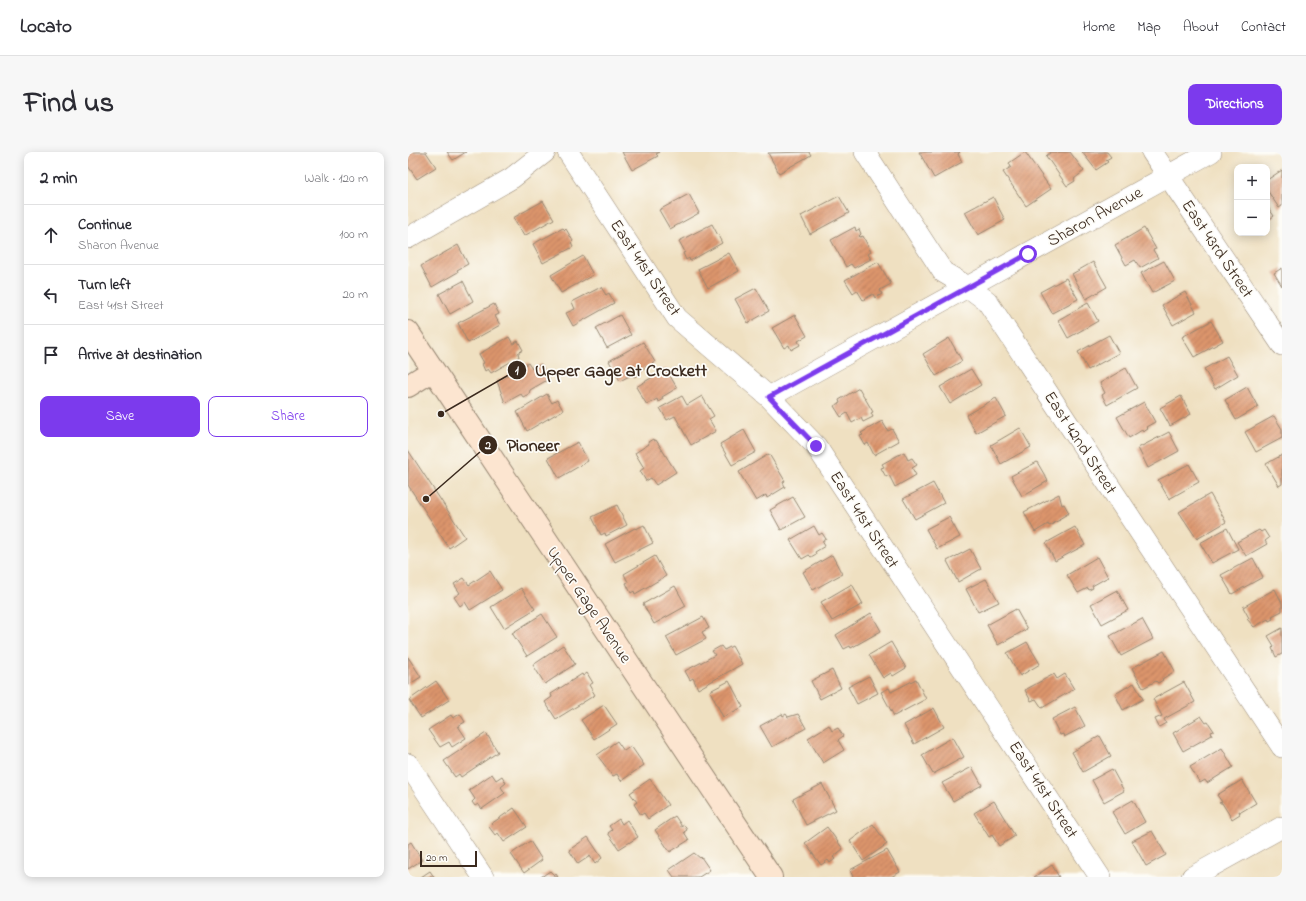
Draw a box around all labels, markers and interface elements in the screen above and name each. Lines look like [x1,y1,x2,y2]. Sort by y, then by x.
text: Locato [20,14,72,41]
text: Home [1083,17,1115,38]
text: Map [1137,17,1161,38]
text: About [1183,17,1219,38]
text: Contact [1241,17,1286,38]
text: Find us [24,84,114,125]
button: Directions [1188,84,1282,125]
map controls [1234,164,1270,236]
button: + [1234,164,1270,200]
text: 2 min [40,166,77,191]
text: Walk · 120 m [304,169,368,188]
street label: Sharon Avenue [1043,180,1148,254]
street label: East 43rd Street [1175,195,1259,303]
button: − [1234,200,1270,236]
text: Continue [78,214,132,236]
street label: East 41st Street [603,215,687,322]
icon: ahead [40,224,62,246]
text: 100 m [339,225,368,244]
text: Sharon Avenue [78,236,159,255]
route start [1019,245,1037,263]
text: Turn left [78,274,131,296]
icon: left [40,284,62,306]
text: 20 m [343,285,368,304]
text: East 41st Street [78,296,164,315]
icon: arrive [40,344,62,366]
text: Arrive at destination [78,344,202,366]
callout: Upper Gage at Crockett [507,355,715,385]
text: Upper Gage at Crockett [535,359,708,386]
text: 1 [515,362,519,380]
street label: East 42nd Street [1037,386,1123,500]
button: Save [40,396,200,437]
button: Share [208,396,368,437]
callout: Pioneer [478,430,567,460]
text: Pioneer [507,434,560,460]
text: 2 [484,437,491,455]
route end [807,437,825,455]
street label: East 41st Street [823,466,905,574]
street label: Upper Gage Avenue [539,541,638,670]
street label: East 41st Street [1002,736,1084,844]
scale bar [420,849,477,868]
text: 20 m [426,850,448,866]

